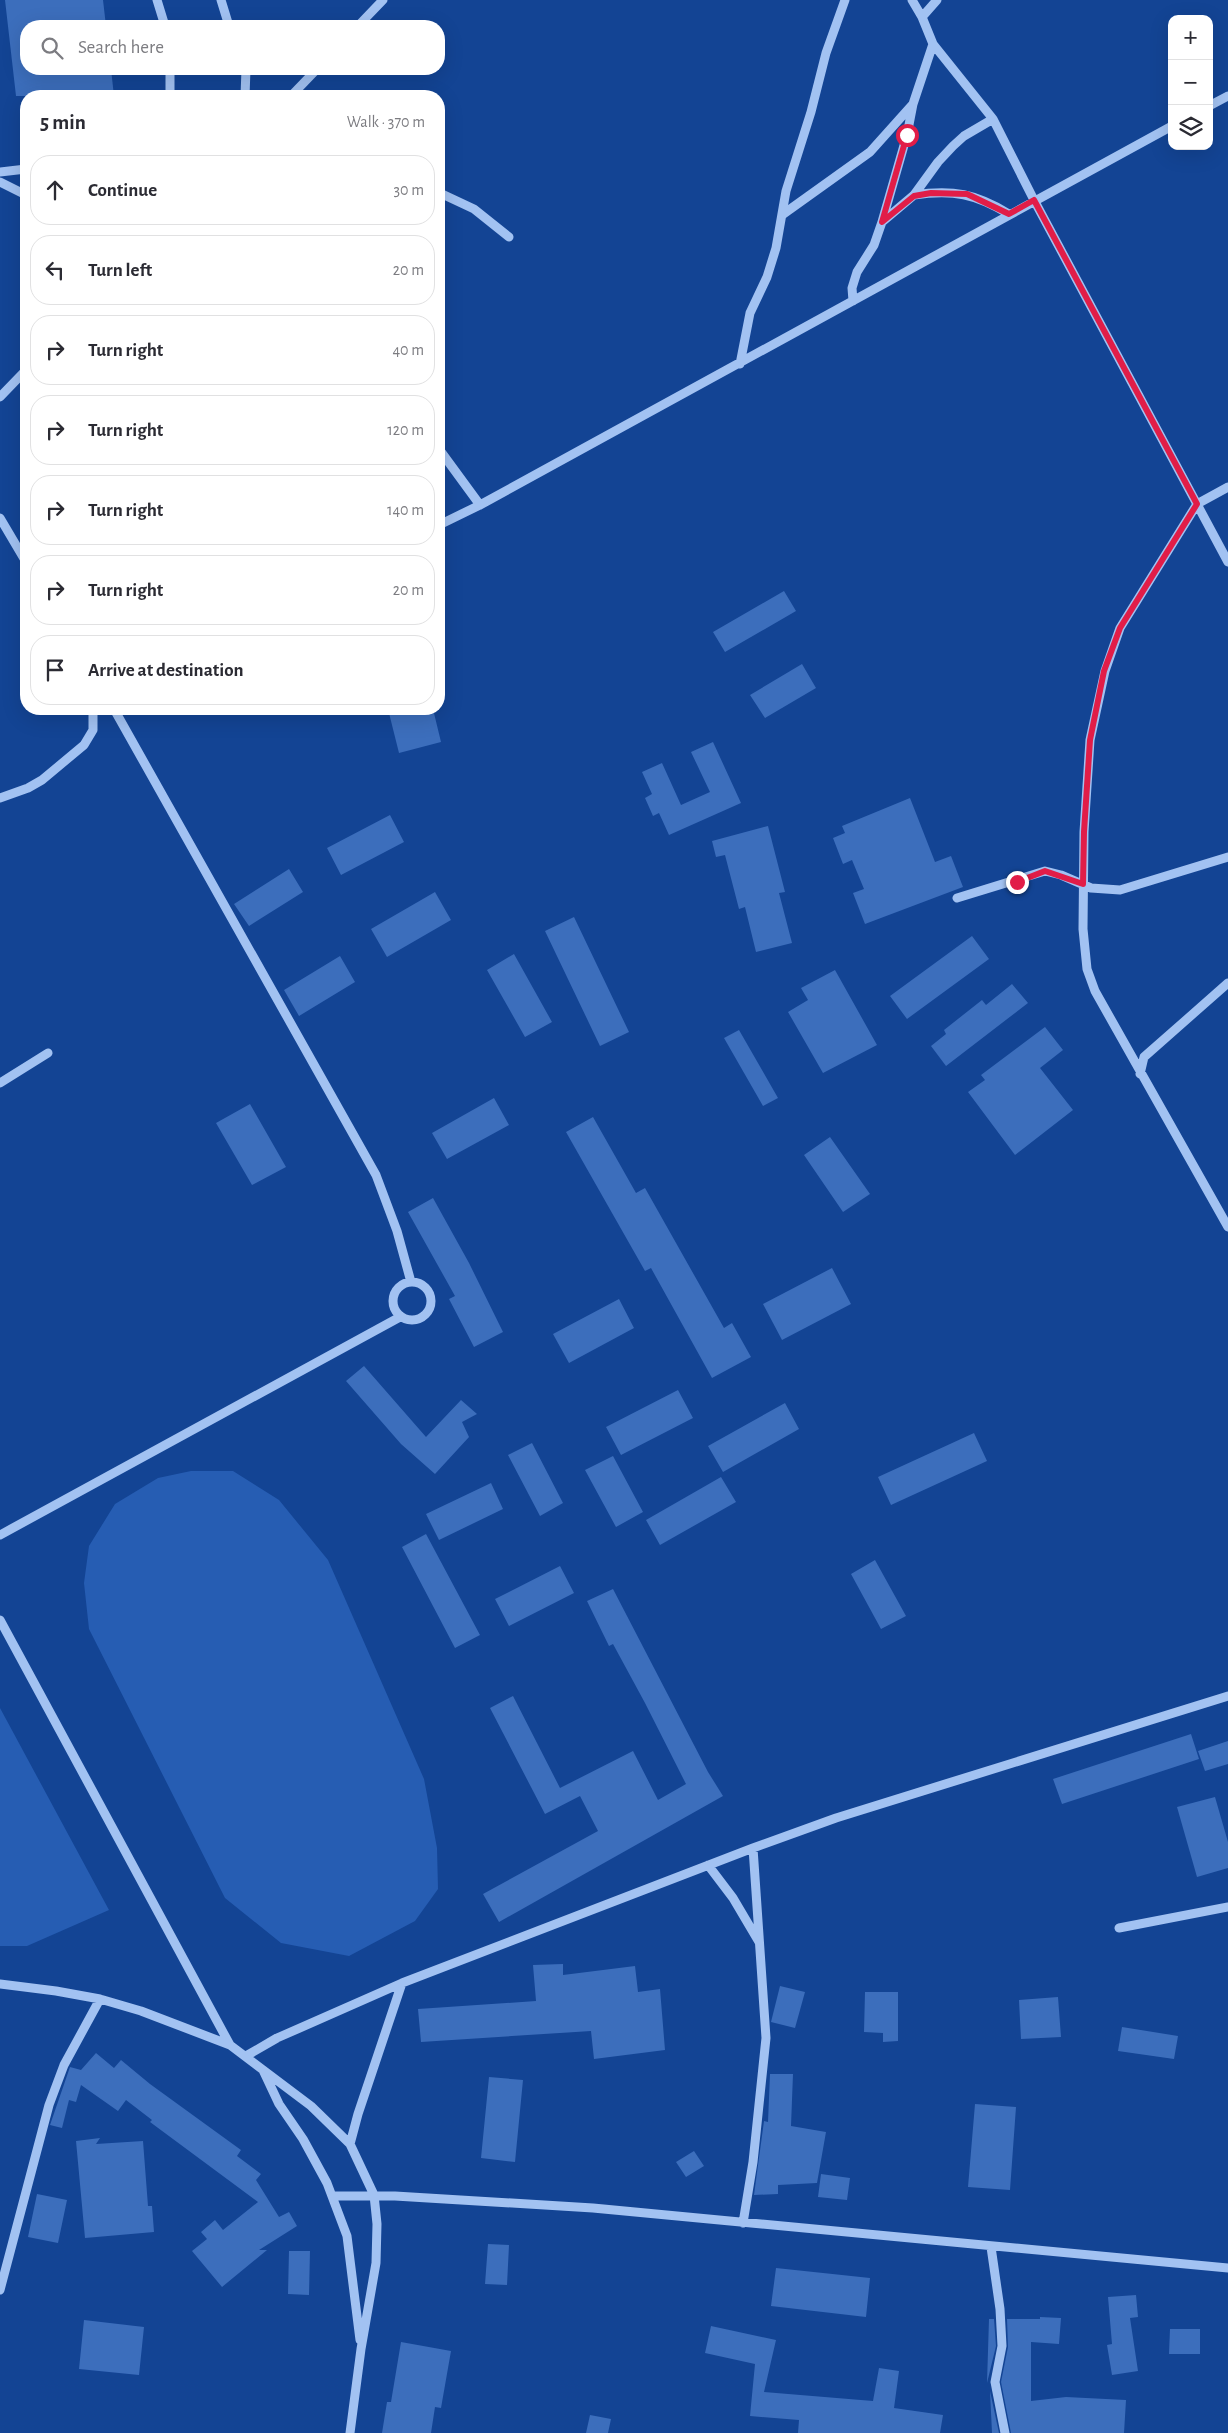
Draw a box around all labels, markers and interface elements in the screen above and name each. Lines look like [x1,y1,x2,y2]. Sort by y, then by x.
map controls [1168,15,1213,150]
button: + [1168,15,1213,60]
search box [20,20,445,75]
icon: search [38,34,66,62]
text: Search here [78,38,164,57]
button: − [1168,60,1213,105]
button: layers [1168,105,1213,150]
text: 5 min [40,112,86,133]
text: Walk · 370 m [347,114,425,130]
route start [896,124,919,147]
icon: ahead [41,176,69,204]
text: Continue [88,181,157,200]
text: 30 m [394,182,424,198]
icon: left [41,256,69,284]
text: Turn left [88,261,152,280]
text: 20 m [393,262,424,278]
icon: right [41,336,69,364]
text: Turn right [88,341,163,360]
text: 40 m [392,342,424,358]
icon: right [41,416,69,444]
text: Turn right [88,421,163,440]
text: 120 m [387,422,424,438]
icon: right [41,496,69,524]
text: Turn right [88,501,163,520]
text: 140 m [387,502,424,518]
icon: right [41,576,69,604]
text: Turn right [88,581,163,600]
text: 20 m [393,582,424,598]
icon: arrive [41,656,69,684]
text: Arrive at destination [88,661,244,680]
route end [1006,871,1029,894]

